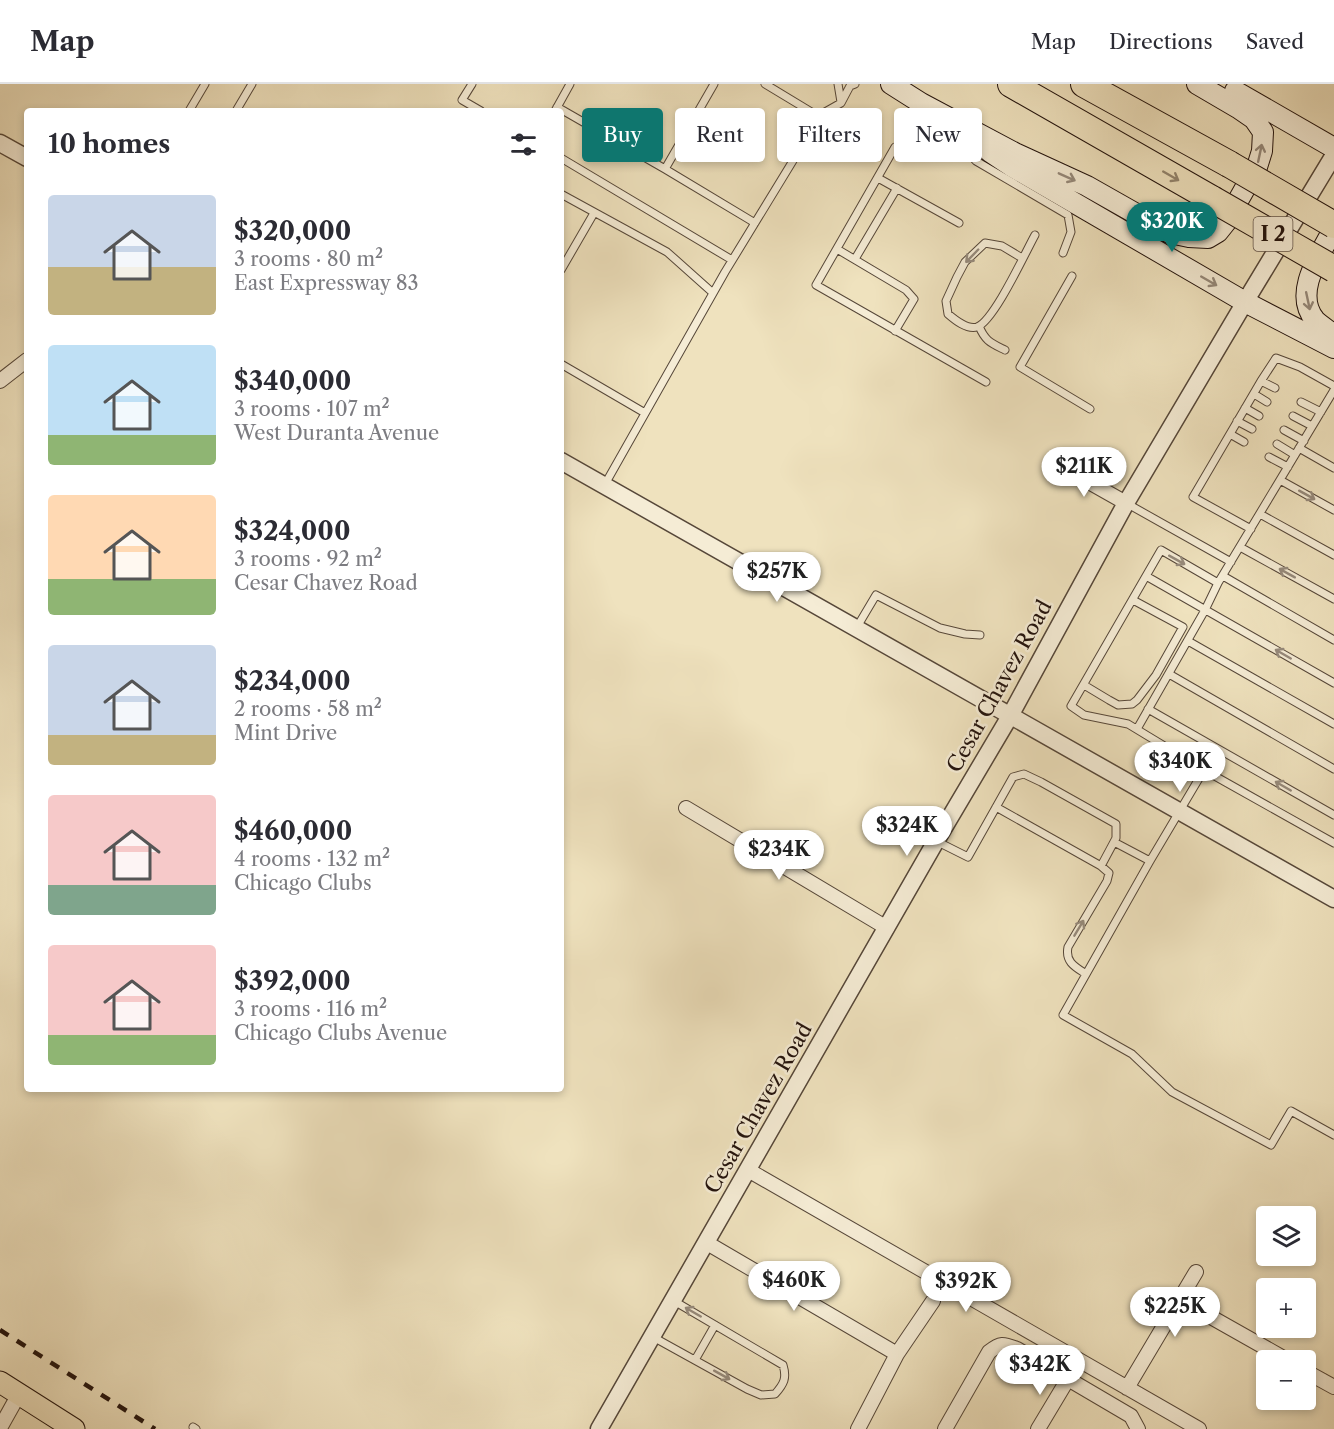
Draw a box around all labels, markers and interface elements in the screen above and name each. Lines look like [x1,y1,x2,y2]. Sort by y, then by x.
text: Map [30,24,94,58]
text: Map [1031,29,1076,54]
text: Directions [1109,29,1213,54]
text: Saved [1246,29,1304,54]
chip: Buy [582,108,663,162]
chip: Rent [675,108,765,162]
chip: Filters [777,108,882,162]
chip: New [894,108,982,162]
text: 10 homes [48,128,170,160]
icon: filters [507,128,540,161]
one-way arrow [1255,143,1267,162]
one-way arrow [1162,170,1179,182]
one-way arrow [1058,172,1076,183]
pin: $320K [1130,202,1214,253]
text: $320K [1141,209,1204,233]
text: $320,000 [234,215,351,247]
road number: I 2 [1254,217,1292,251]
icon: home [96,219,168,291]
text: 3 rooms · 80 m² [234,247,383,271]
one-way arrow [965,248,979,263]
text: East Expressway 83 [234,271,419,295]
one-way arrow [1200,275,1217,287]
one-way arrow [1303,291,1314,310]
text: $340,000 [234,365,351,397]
icon: home [96,369,168,441]
text: 3 rooms · 107 m² [234,397,390,421]
text: West Duranta Avenue [234,421,439,445]
pin: $211K [1042,447,1126,498]
text: $211K [1056,454,1112,478]
one-way arrow [1298,489,1315,501]
text: $324,000 [234,515,351,547]
icon: home [96,519,168,591]
text: 3 rooms · 92 m² [234,547,382,571]
pin: $257K [735,552,819,603]
one-way arrow [1168,554,1185,566]
text: $257K [747,559,807,583]
one-way arrow [1279,567,1296,579]
text: Cesar Chavez Road [234,571,418,595]
street label: Cesar Chavez Road [941,595,1057,776]
one-way arrow [1275,648,1292,660]
text: $234,000 [234,665,351,697]
icon: home [96,669,168,741]
text: 2 rooms · 58 m² [234,697,382,721]
text: Mint Drive [234,721,337,745]
pin: $340K [1138,742,1222,793]
text: $340K [1148,749,1212,773]
one-way arrow [1275,780,1292,792]
pin: $324K [865,806,949,857]
text: $324K [876,813,938,837]
text: $460,000 [234,815,352,847]
icon: home [96,819,168,891]
pin: $234K [737,830,821,881]
text: $234K [748,837,810,861]
text: 4 rooms · 132 m² [234,847,390,871]
text: Chicago Clubs [234,871,372,895]
one-way arrow [1074,920,1086,937]
text: $392,000 [234,965,351,997]
icon: home [96,969,168,1041]
text: 3 rooms · 116 m² [234,997,387,1021]
street label: Cesar Chavez Road [699,1018,817,1198]
text: Chicago Clubs Avenue [234,1021,447,1045]
map controls [1256,1206,1316,1410]
button: layers [1256,1206,1316,1266]
pin: $460K [752,1261,836,1312]
pin: $392K [924,1262,1008,1313]
text: $460K [762,1268,826,1292]
text: $392K [935,1269,997,1293]
button: + [1256,1278,1316,1338]
pin: $225K [1133,1287,1217,1338]
text: $225K [1144,1294,1206,1318]
one-way arrow [685,1306,702,1318]
pin: $342K [998,1345,1082,1396]
button: − [1256,1350,1316,1410]
text: $342K [1009,1352,1071,1376]
one-way arrow [713,1369,730,1381]

